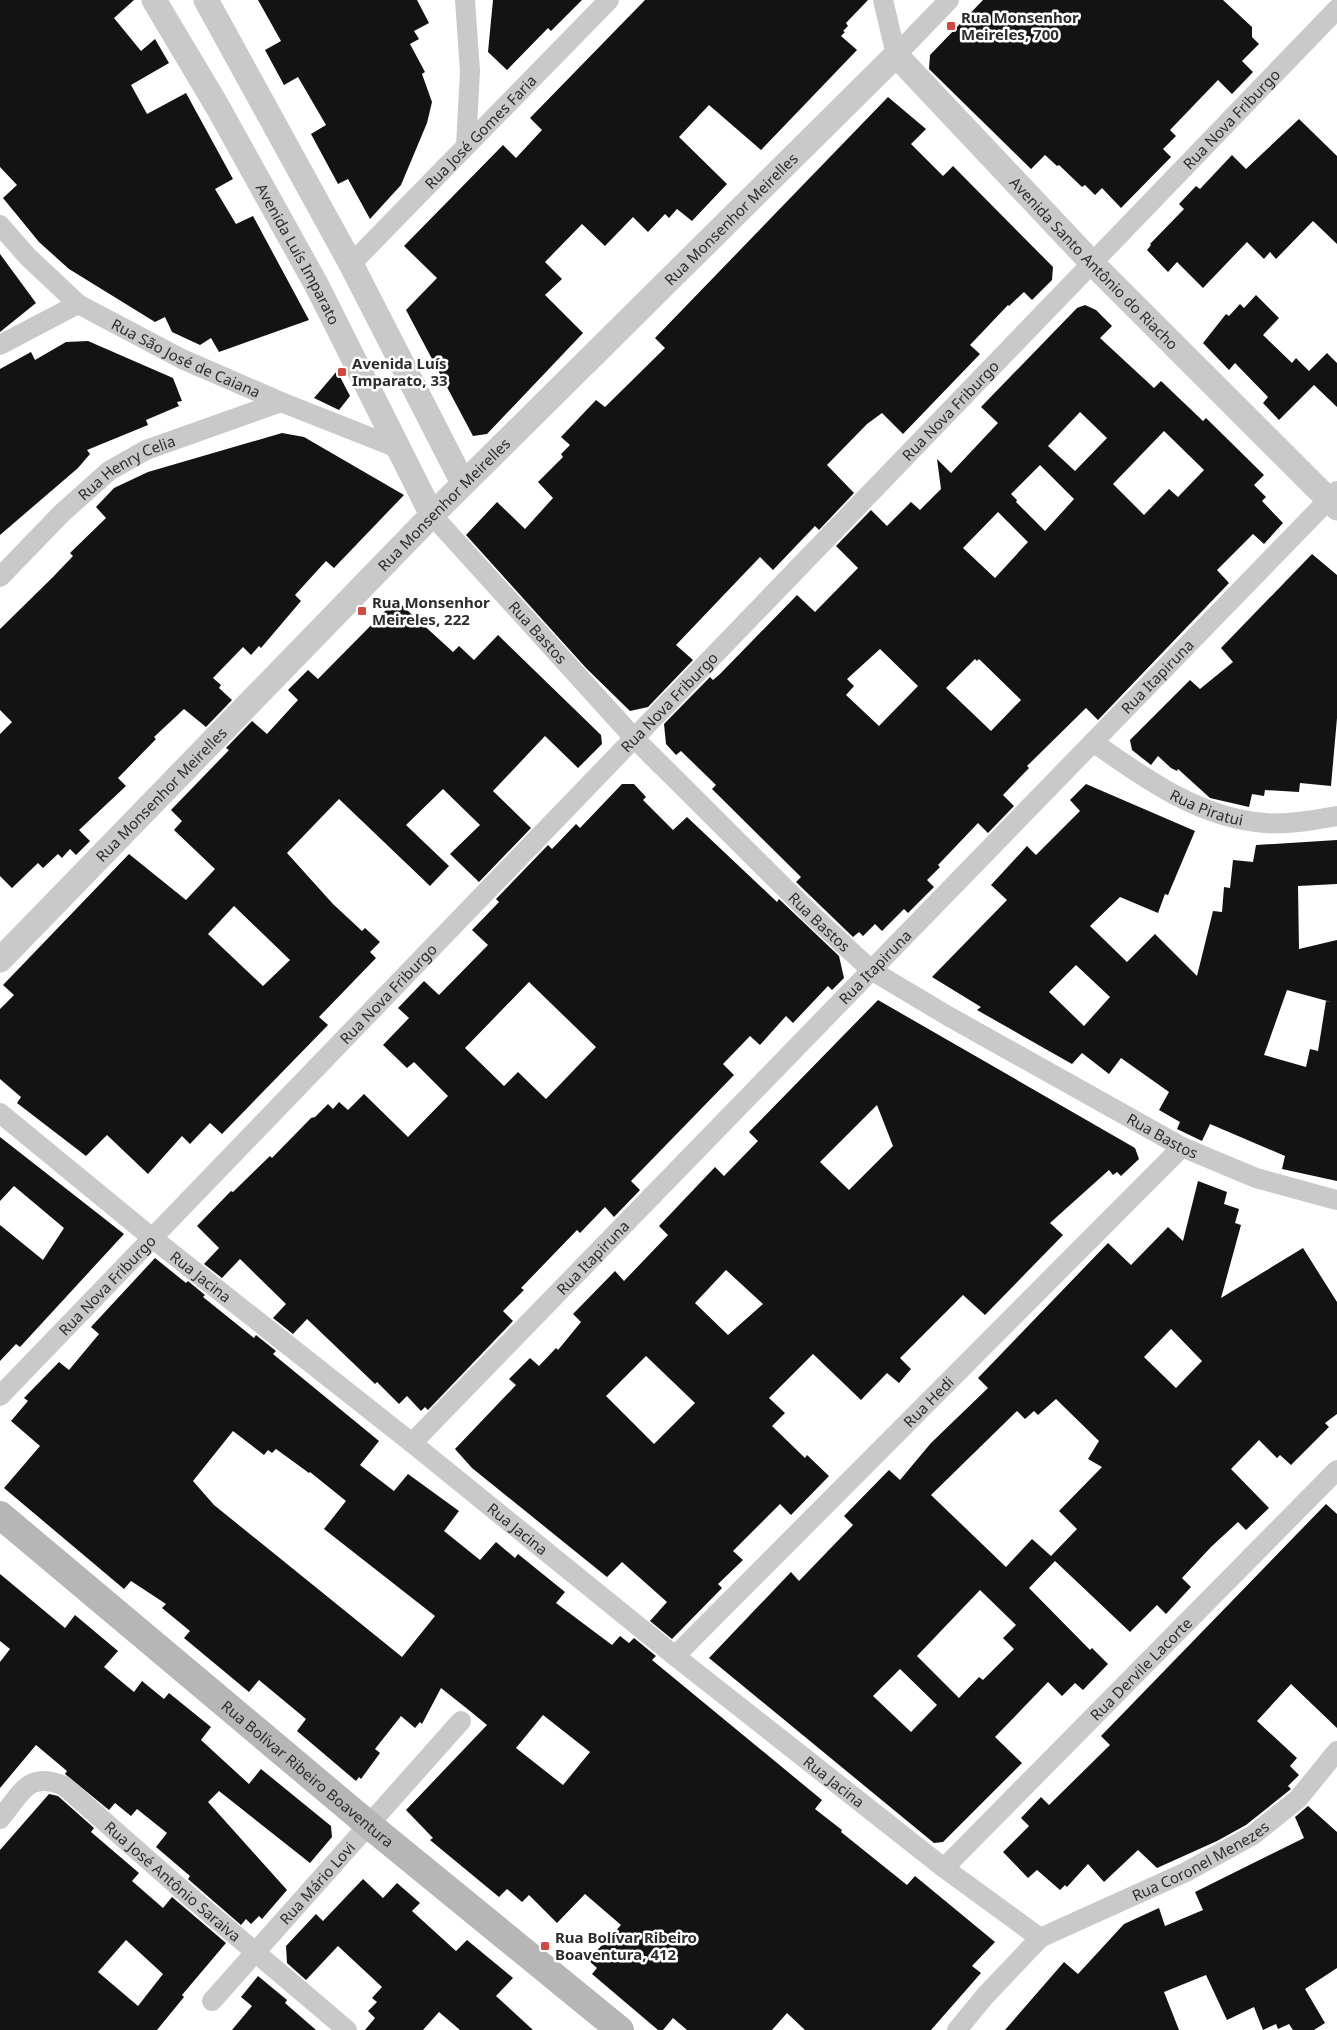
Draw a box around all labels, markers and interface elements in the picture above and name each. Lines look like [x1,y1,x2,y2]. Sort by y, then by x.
place label: Rua Monsenhor Meireles, 700 [961,7,1079,44]
marker: Rua Monsenhor Meireles, 700 [945,20,957,32]
street label: Rua Nova Friburgo [1178,64,1284,173]
street label: Rua José Gomes Faria [420,70,541,193]
street label: Rua Monsenhor Meirelles [660,148,802,289]
street label: Avenida Santo Antônio do Riacho [1006,172,1183,354]
street label: Avenida Luís Imparato [252,179,345,328]
street label: Rua São José de Caiana [108,314,264,402]
place label: Avenida Luís Imparato, 33 [352,353,448,390]
street label: Rua Nova Friburgo [897,356,1003,465]
marker: Avenida Luís Imparato, 33 [336,366,348,378]
street label: Rua Henry Celia [73,430,178,504]
street label: Rua Monsenhor Meirelles [373,433,514,575]
place label: Rua Monsenhor Meireles, 222 [372,592,490,629]
street label: Rua Bastos [504,596,572,668]
marker: Rua Monsenhor Meireles, 222 [356,605,368,617]
street label: Rua Itapiruna [1116,635,1198,718]
street label: Rua Nova Friburgo [616,648,722,756]
street label: Rua Monsenhor Meirelles [91,723,231,866]
street label: Rua Piratui [1167,784,1245,830]
street label: Rua Bastos [784,888,855,956]
street label: Rua Itapiruna [834,925,915,1008]
street label: Rua Nova Friburgo [335,939,441,1048]
street label: Rua Bastos [1123,1108,1201,1163]
street label: Rua Itapiruna [552,1216,633,1299]
street label: Rua Nova Friburgo [54,1231,160,1340]
street label: Rua Jacina [166,1246,235,1307]
street label: Rua Hedi [899,1372,958,1431]
street label: Rua Jacina [483,1498,552,1559]
street label: Rua Dervile Lacorte [1085,1613,1196,1725]
street label: Rua Bolívar Ribeiro Boaventura [218,1695,398,1851]
street label: Rua Jacina [800,1751,869,1812]
street label: Rua Coronel Menezes [1129,1816,1273,1905]
street label: Rua José Antônio Saraiva [101,1817,245,1946]
street label: Rua Mário Lovi [275,1837,359,1929]
place label: Rua Bolívar Ribeiro Boaventura, 412 [555,1927,697,1964]
marker: Rua Bolívar Ribeiro Boaventura, 412 [539,1940,551,1952]

